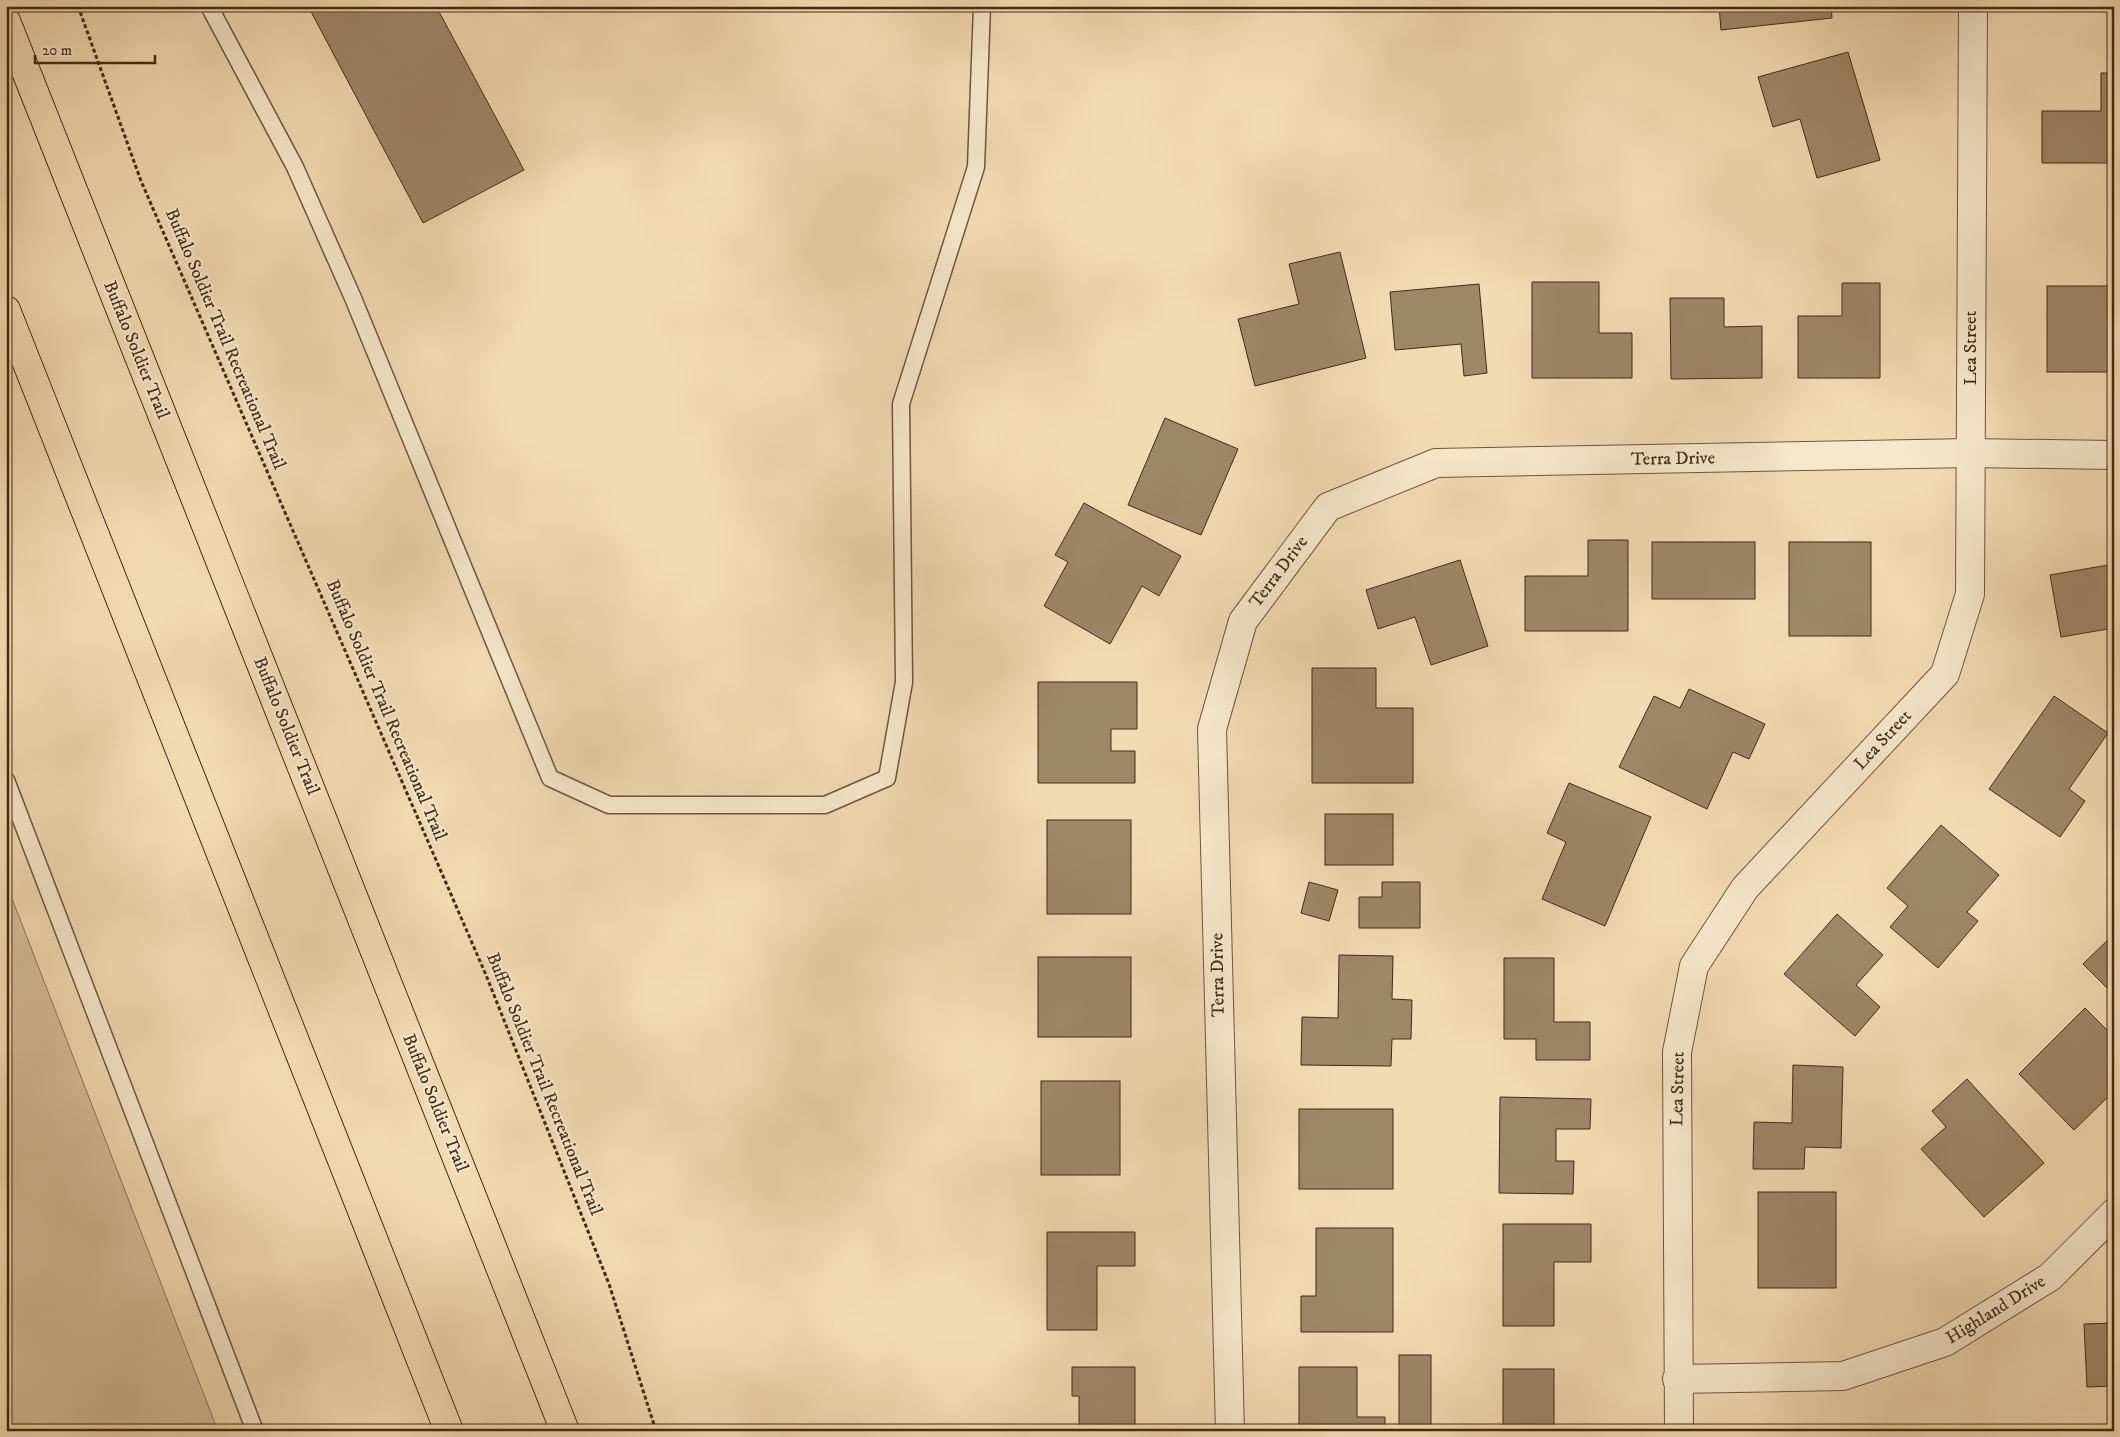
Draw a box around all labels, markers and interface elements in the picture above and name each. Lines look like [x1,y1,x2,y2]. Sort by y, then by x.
scale bar [35,32,155,64]
text: 20 m [42,41,72,60]
street label: Buffalo Soldier Trail Recreational Trail [160,205,290,473]
street label: Buffalo Soldier Trail [98,278,174,423]
street label: Lea Street [1960,311,1982,385]
street label: Terra Drive [1631,447,1715,471]
street label: Terra Drive [1245,532,1313,612]
street label: Buffalo Soldier Trail Recreational Trail [321,576,451,844]
street label: Buffalo Soldier Trail [248,654,324,799]
street label: Lea Street [1850,705,1917,775]
street label: Terra Drive [1206,933,1230,1017]
street label: Buffalo Soldier Trail Recreational Trail [481,949,607,1219]
street label: Buffalo Soldier Trail [397,1031,473,1176]
street label: Lea Street [1666,1051,1690,1126]
street label: Highland Drive [1942,1271,2050,1349]

